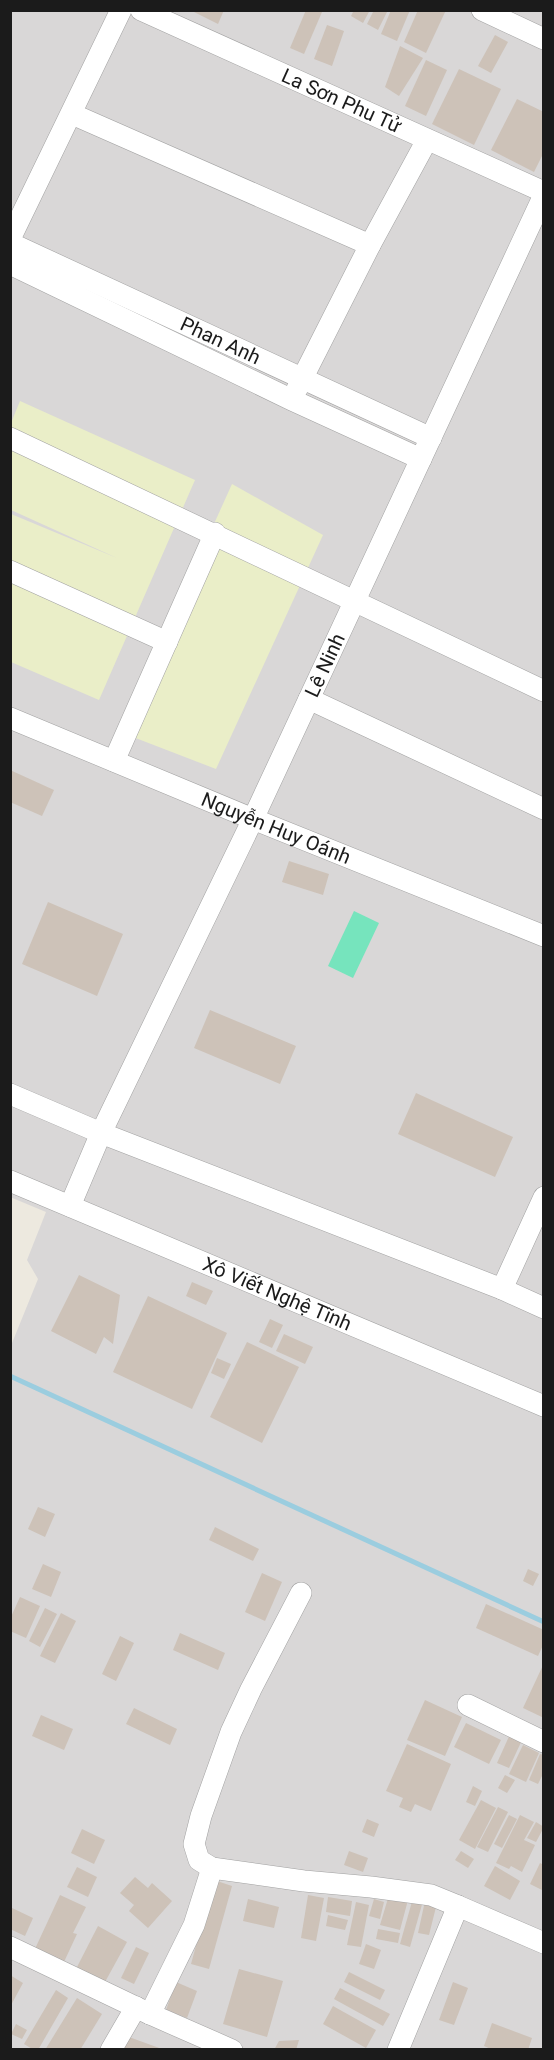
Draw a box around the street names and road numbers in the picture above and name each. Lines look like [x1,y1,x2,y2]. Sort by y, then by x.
street label: La Sơn Phu Tử [278,63,406,138]
street label: Phan Anh [177,312,264,369]
street label: Lê Ninh [300,629,350,701]
street label: Nguyễn Huy Oánh [198,787,354,869]
street label: Xô Viết Nghệ Tĩnh [199,1252,355,1336]

